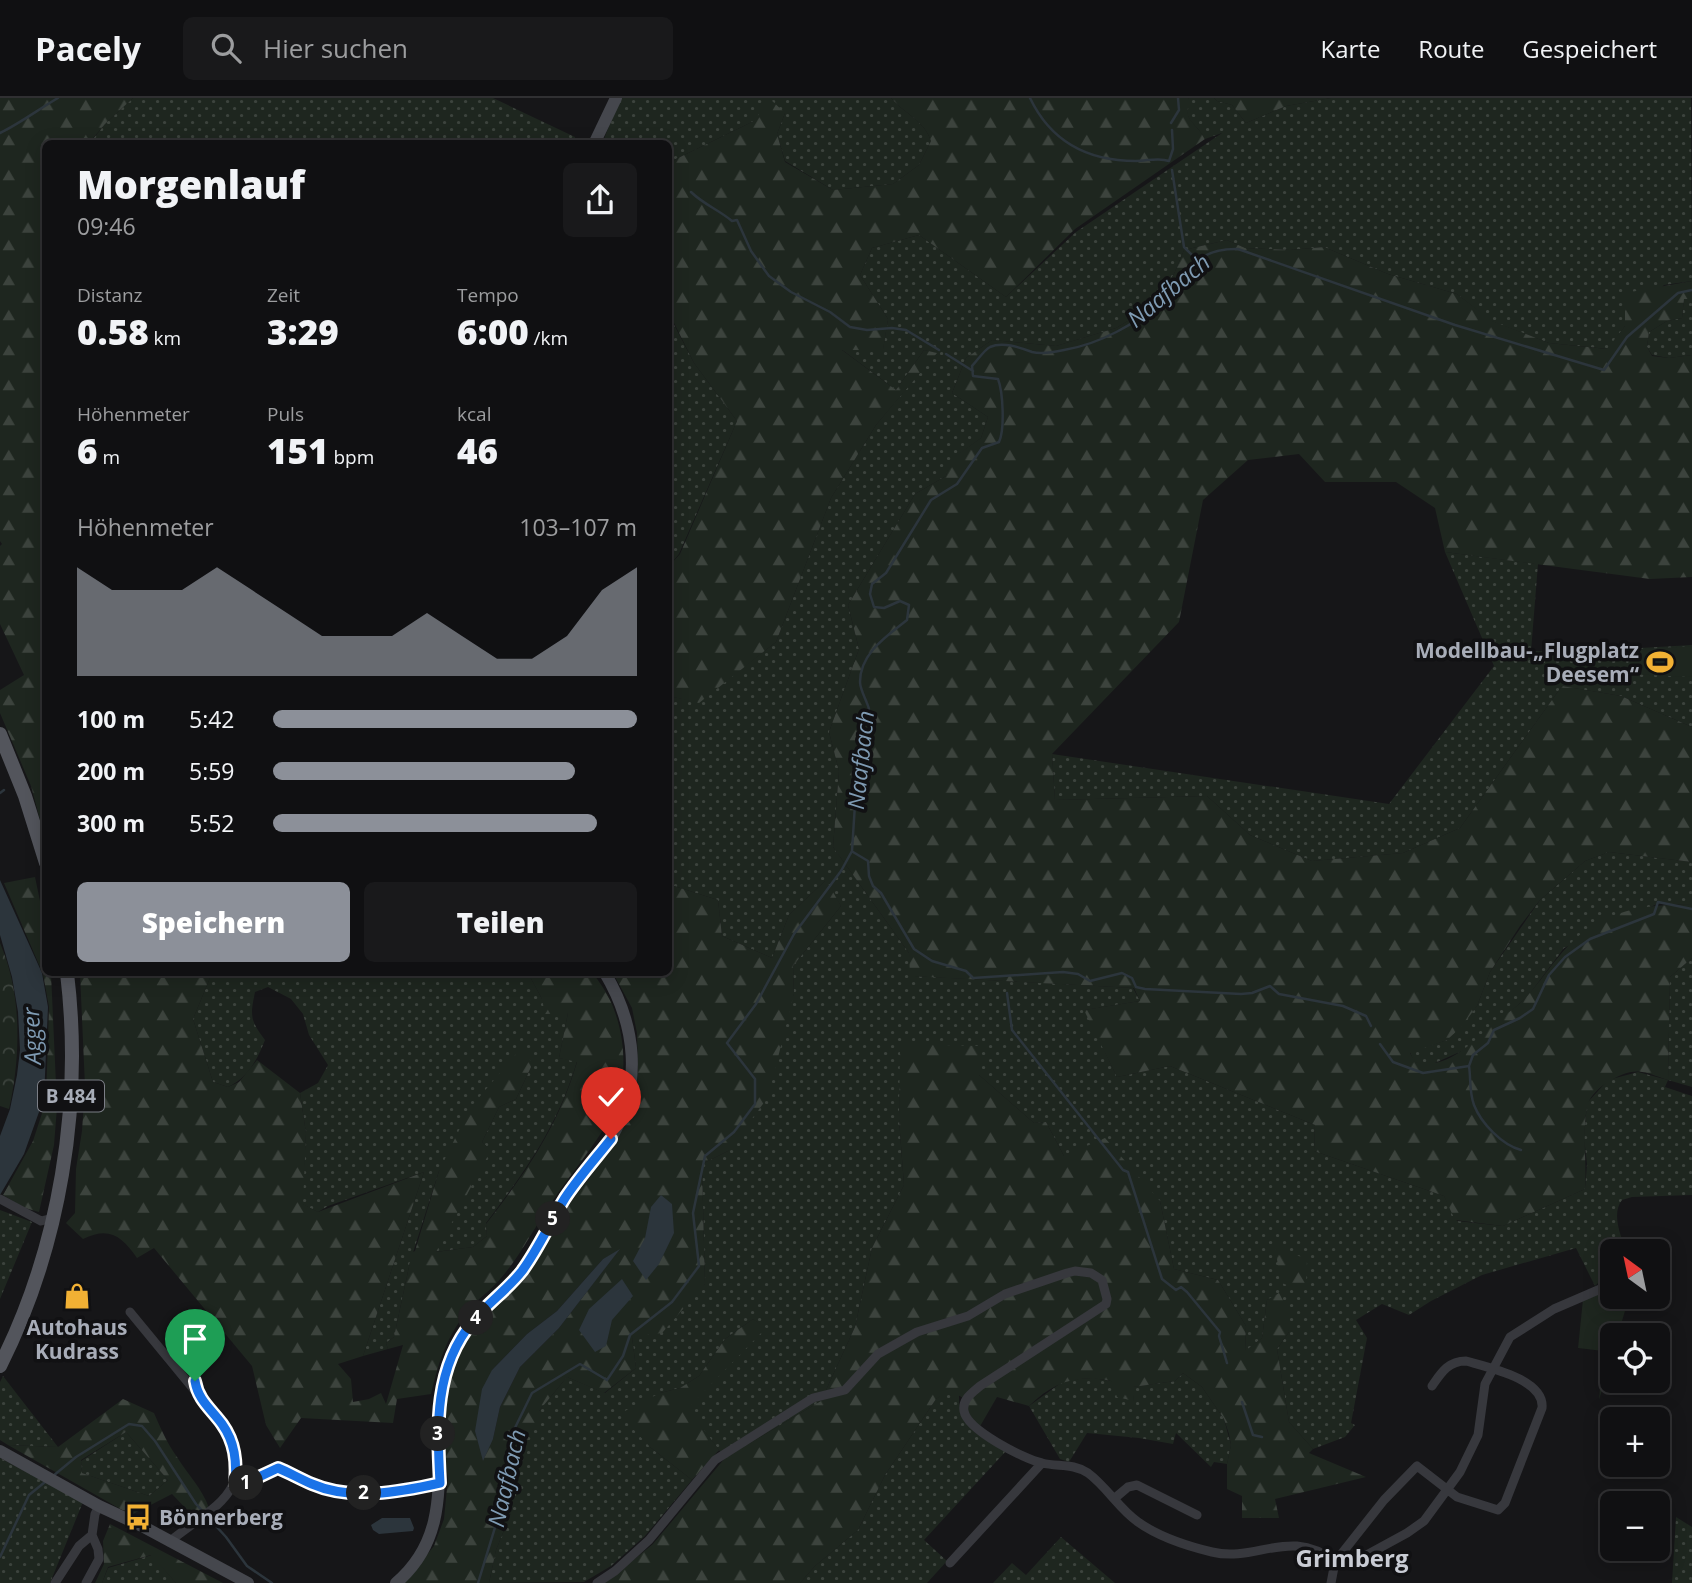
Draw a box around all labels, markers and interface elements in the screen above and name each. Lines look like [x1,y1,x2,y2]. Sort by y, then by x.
search box [183,17,673,80]
text: Pacely [35,26,141,71]
icon: search [207,29,245,67]
text: Hier suchen [263,30,408,66]
text: Karte [1320,32,1380,65]
text: Route [1418,32,1484,65]
text: Gespeichert [1522,32,1657,65]
text: Morgenlauf [77,158,305,210]
button: share [563,163,637,237]
text: 09:46 [77,210,136,242]
water label: Naafbach [1120,246,1216,334]
text: Distanz [77,282,143,308]
text: Zeit [267,282,300,308]
text: Tempo [457,282,519,308]
text: 0.58 [77,308,149,355]
text: 3:29 [267,308,339,355]
text: 6:00 [457,308,529,355]
text: km [149,325,181,351]
text: /km [529,325,568,351]
text: Höhenmeter [77,401,190,427]
text: Puls [267,401,304,427]
text: kcal [457,401,491,427]
text: 6 [77,427,98,474]
text: 151 [267,427,329,474]
text: 46 [457,427,498,474]
text: m [98,444,120,470]
text: bpm [329,444,374,470]
text: Höhenmeter [77,511,214,543]
text: 103–107 m [519,511,637,543]
place label: Modellbau-„Flugplatz Deesem“ [1415,636,1640,688]
sports icon: Modellbau-„Flugplatz Deesem“ [1645,647,1675,677]
text: 100 m [77,703,145,735]
text: 5:42 [189,703,235,735]
water label: Naafbach [839,709,881,811]
text: 200 m [77,755,145,787]
text: 5:59 [189,755,235,787]
text: 300 m [77,807,145,839]
text: 5:52 [189,807,235,839]
button: Speichern [77,882,350,962]
button: Teilen [364,882,637,962]
water label: Agger [14,1006,48,1067]
pin [581,1067,641,1139]
icon: check [592,1078,630,1116]
road number: B 484 [38,1080,104,1112]
pin: 5 [536,1202,570,1236]
text: 5 [547,1205,558,1231]
north arrow [1600,1239,1670,1309]
map controls [1600,1239,1670,1561]
shop icon: Autohaus Kudrass [62,1281,92,1311]
pin: 4 [458,1300,494,1336]
text: 4 [470,1304,481,1330]
pin [165,1309,225,1381]
place label: Autohaus Kudrass [26,1313,128,1365]
icon: arrive [176,1320,214,1358]
button: locate [1600,1323,1670,1393]
button: + [1600,1407,1670,1477]
pin: 3 [420,1416,456,1452]
text: 3 [432,1420,443,1446]
water label: Naafbach [479,1426,533,1530]
pin: 1 [229,1466,264,1500]
text: 1 [240,1469,251,1495]
pin: 2 [346,1476,382,1510]
text: 2 [358,1479,369,1505]
button: − [1600,1491,1670,1561]
bus stop icon: Bönnerberg [123,1502,153,1532]
place label: Bönnerberg [159,1503,283,1531]
district label: Grimberg [1296,1541,1409,1574]

